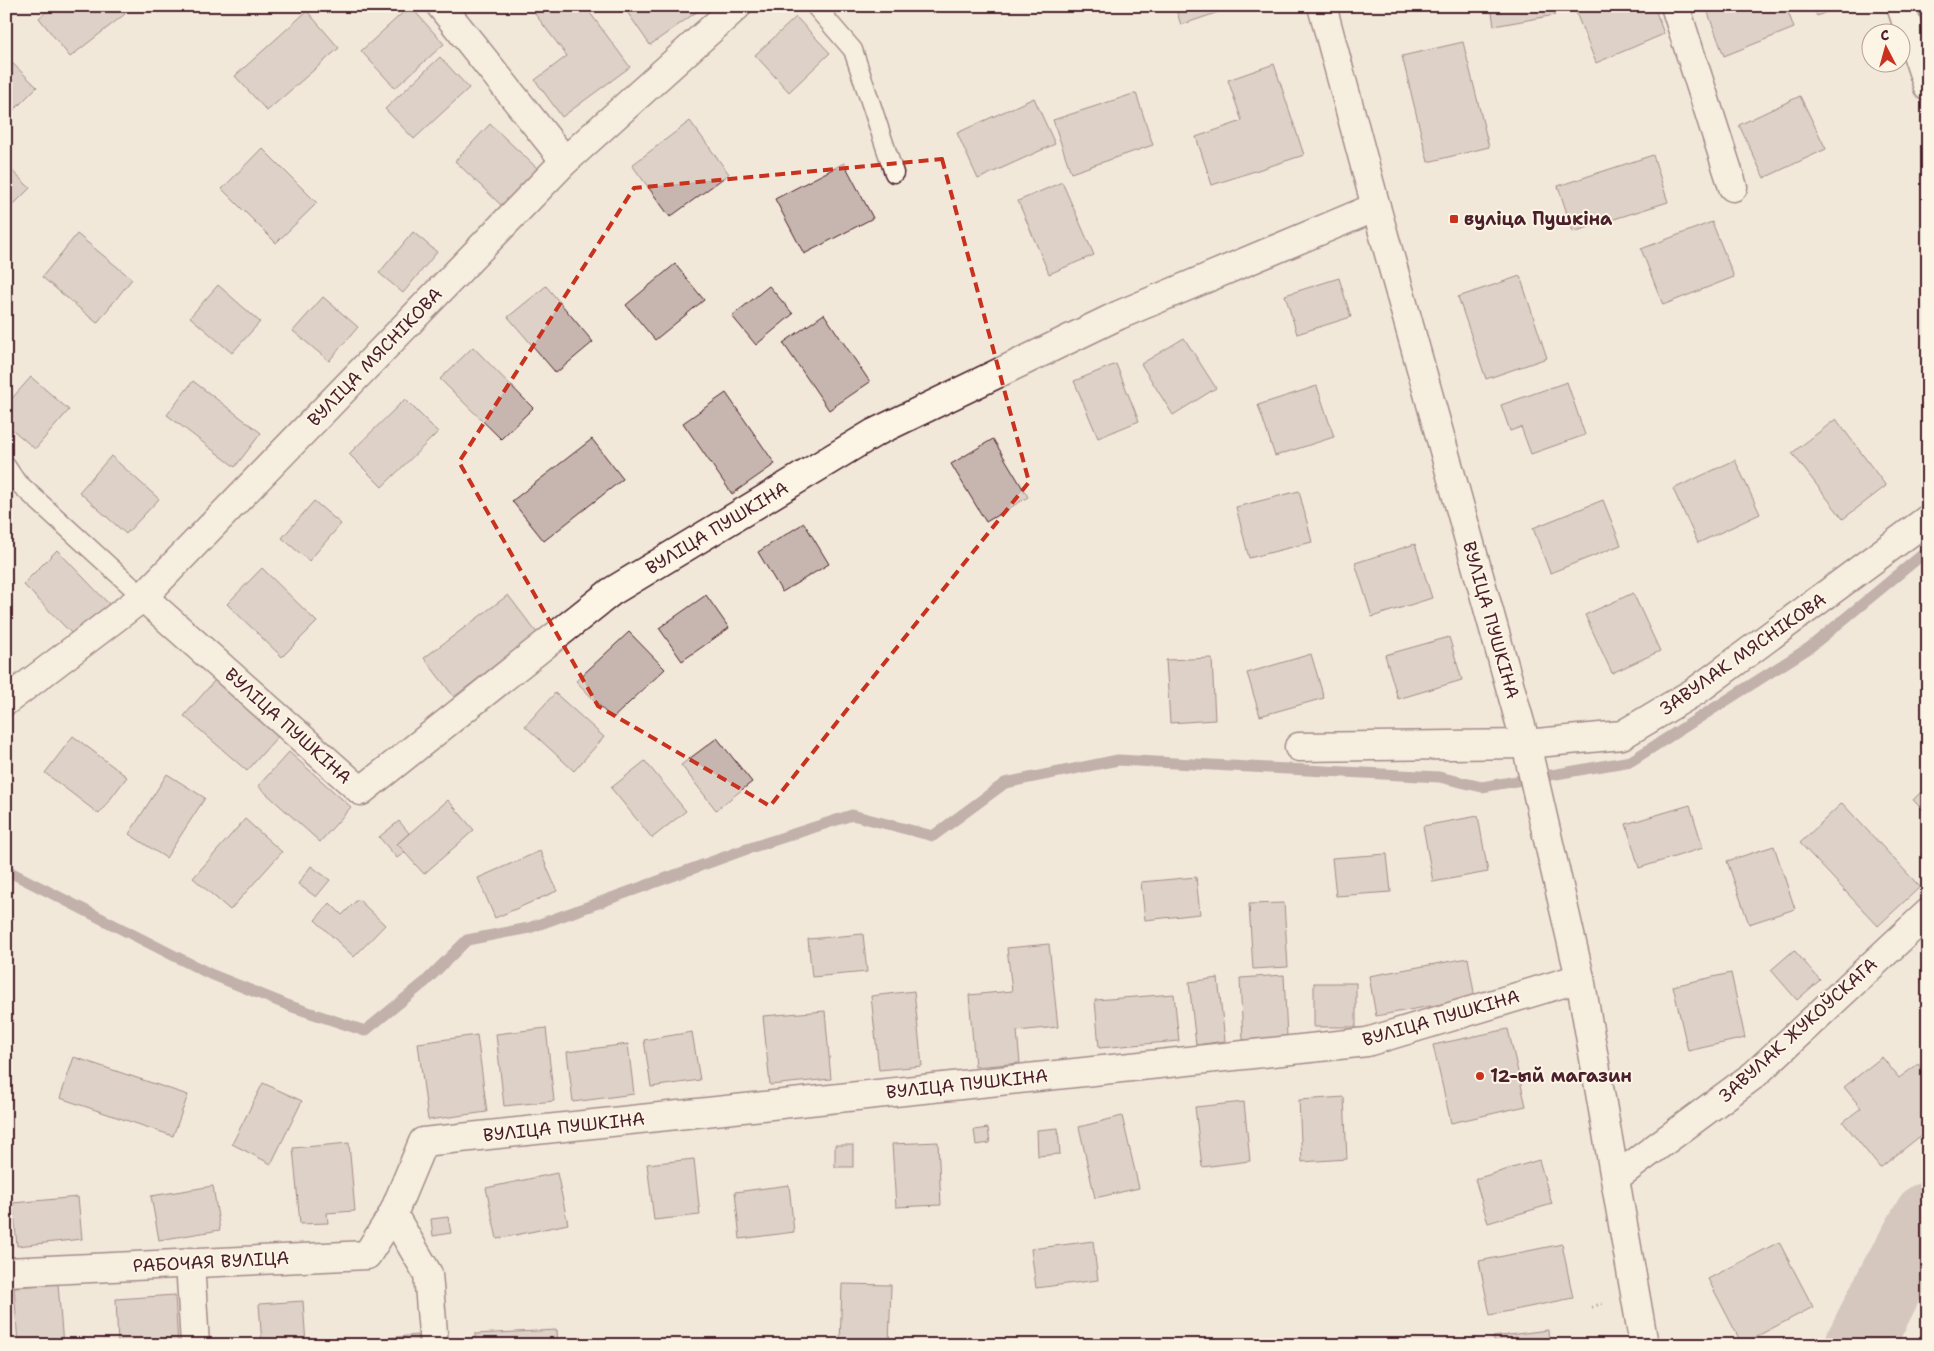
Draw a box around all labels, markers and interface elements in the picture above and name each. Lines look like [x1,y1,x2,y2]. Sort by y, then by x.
north arrow [1862,22,1912,72]
text: С [1879,26,1890,44]
place label: вуліца Пушкіна [1464,207,1613,231]
marker: вуліца Пушкіна [1448,213,1460,225]
street label: ВУЛІЦА МЯСНІКОВА [302,282,448,432]
street label: ВУЛІЦА ПУШКІНА [641,476,793,580]
street label: ВУЛІЦА ПУШКІНА [1457,539,1525,701]
street label: ЗАВУЛАК МЯСНІКОВА [1655,587,1831,721]
street label: ВУЛІЦА ПУШКІНА [220,663,356,789]
street label: ЗАВУЛАК ЖУКОЎСКАГА [1714,952,1882,1108]
street label: ВУЛІЦА ПУШКІНА [1360,984,1522,1052]
street label: ВУЛІЦА ПУШКІНА [885,1064,1049,1104]
place label: 12-ый магазин [1490,1064,1632,1088]
marker: 12-ый магазин [1474,1070,1486,1082]
street label: ВУЛІЦА ПУШКІНА [482,1107,646,1147]
street label: РАБОЧАЯ ВУЛІЦА [132,1246,290,1278]

